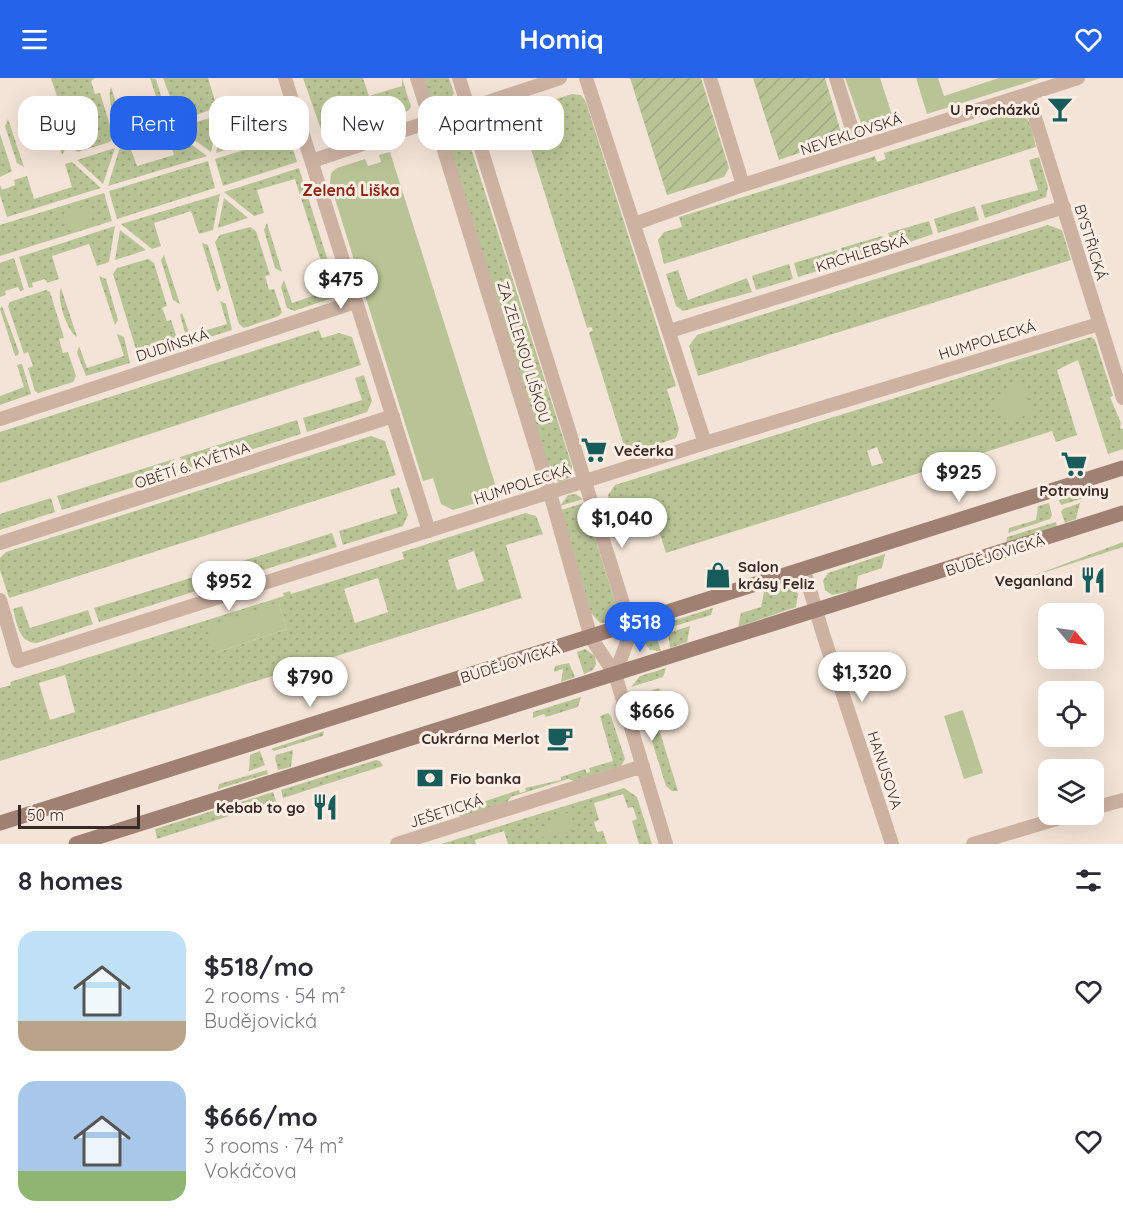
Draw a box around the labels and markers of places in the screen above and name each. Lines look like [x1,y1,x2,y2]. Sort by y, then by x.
bar icon: U Procházků [1045,94,1075,124]
place label: U Procházků [950,100,1040,119]
pin: $475 [305,259,377,310]
supermarket icon: Večerka [579,435,609,465]
place label: Večerka [614,441,674,460]
supermarket icon: Potraviny [1059,449,1089,479]
pin: $925 [923,452,995,503]
place label: Potraviny [1039,481,1109,500]
pin: $1,040 [573,498,671,549]
place label: Salon krásy Feliz [738,557,814,593]
shop icon: Salon krásy Feliz [703,560,733,590]
pin: $952 [193,561,265,612]
restaurant icon: Veganland [1078,565,1108,595]
place label: Veganland [995,571,1073,590]
pin: $518 [604,602,676,653]
pin: $1,320 [813,652,911,703]
pin: $790 [274,657,346,708]
pin: $666 [616,691,688,742]
cafe icon: Cukrárna Merlot [545,723,575,753]
place label: Cukrárna Merlot [421,729,540,748]
bank icon: Fio banka [415,763,445,793]
place label: Fio banka [450,769,521,788]
restaurant icon: Kebab to go [310,792,340,822]
place label: Kebab to go [216,798,305,817]

